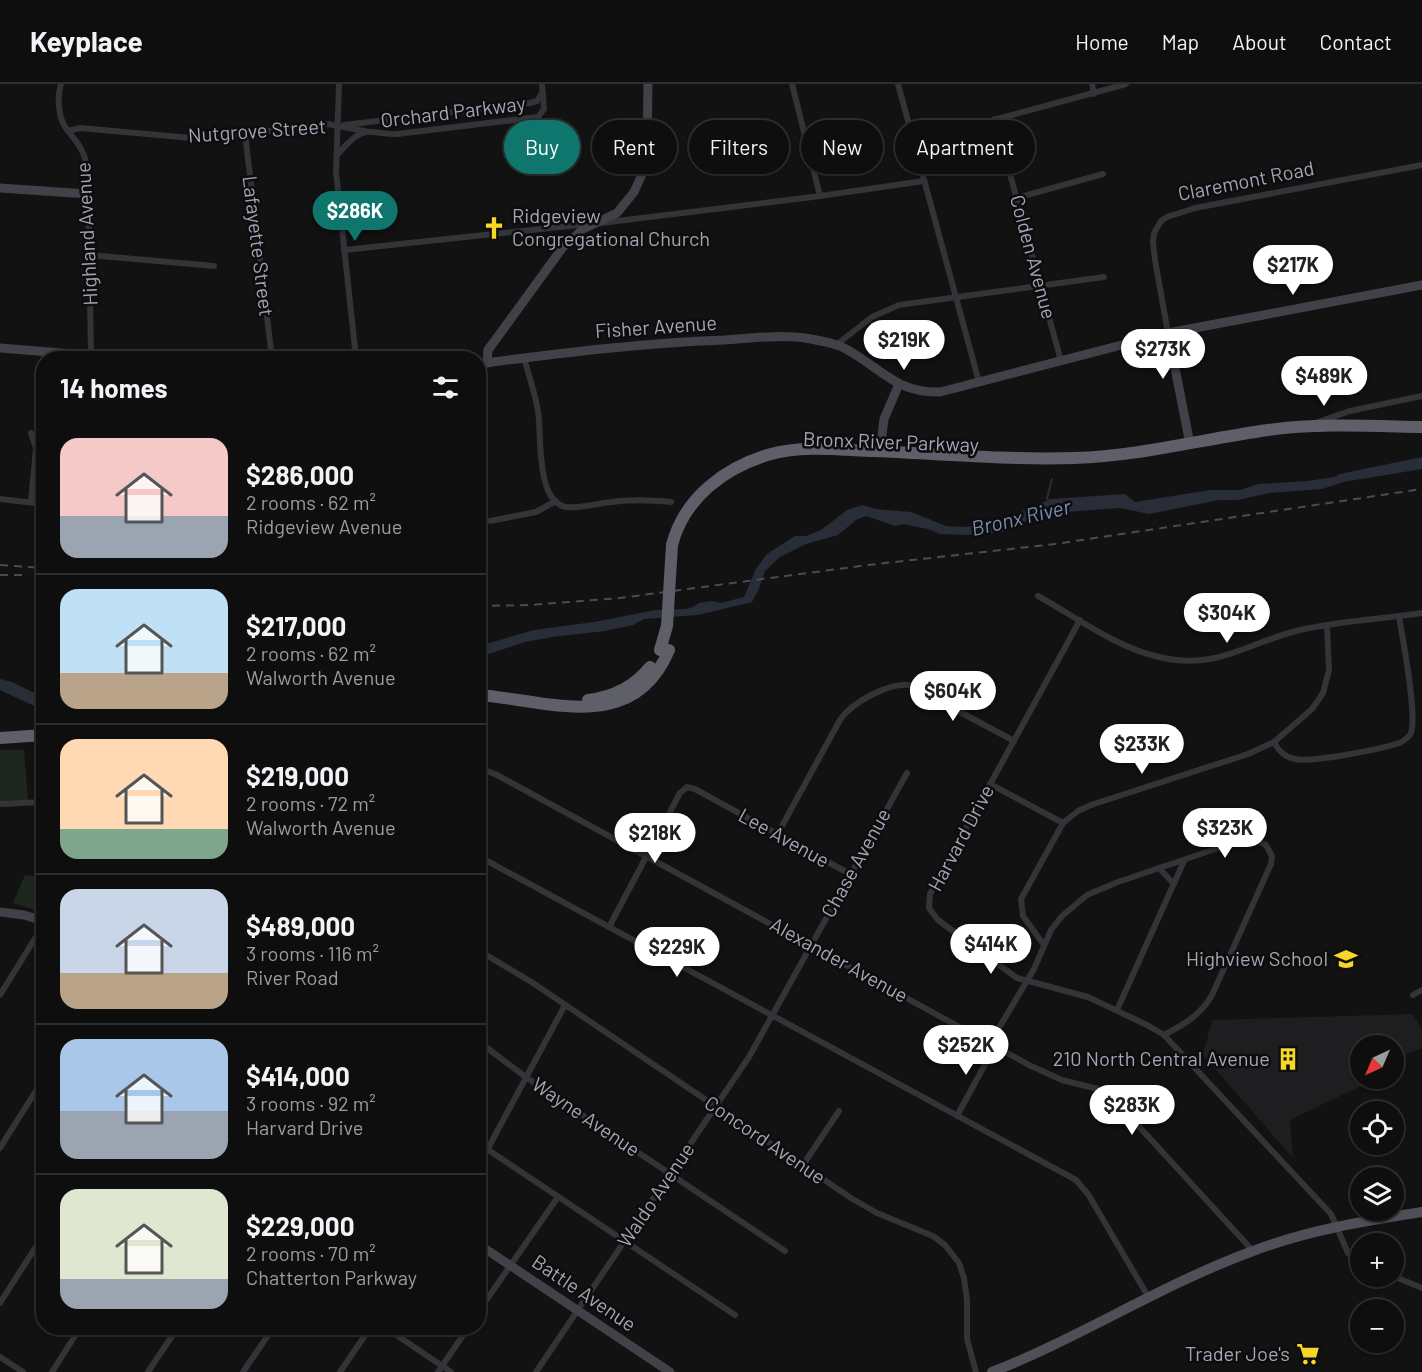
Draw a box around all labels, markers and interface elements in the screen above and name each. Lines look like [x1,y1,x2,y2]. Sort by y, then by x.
text: Keyplace [30,24,143,58]
text: Home [1075,29,1129,54]
text: Map [1162,29,1199,54]
text: About [1232,29,1287,54]
text: Contact [1320,29,1392,54]
street label: Orchard Parkway [379,90,527,132]
street label: Nutgrove Street [187,113,327,147]
chip: Buy [504,120,580,174]
chip: Rent [592,120,677,174]
chip: Filters [689,120,789,174]
chip: New [801,120,883,174]
chip: Apartment [895,120,1035,174]
street label: Claremont Road [1176,155,1316,205]
street label: Highland Avenue [70,162,102,306]
street label: Lafayette Street [238,174,280,317]
pin: $286K [313,191,397,242]
street label: Colden Avenue [1006,192,1062,321]
text: $286K [327,198,383,222]
place label: Ridgeview Congregational Church [512,203,710,250]
church icon: Ridgeview Congregational Church [481,215,507,241]
pin: $217K [1251,245,1335,296]
text: $217K [1267,252,1319,276]
street label: Fisher Avenue [594,310,718,342]
pin: $219K [862,320,946,371]
text: $219K [878,327,930,351]
pin: $273K [1121,329,1205,380]
text: $273K [1135,336,1191,360]
pin: $489K [1282,356,1366,407]
text: $489K [1295,363,1353,387]
icon: filters [429,371,462,404]
text: 14 homes [60,372,167,403]
street label: Bronx River Parkway [803,426,980,456]
text: $286,000 [246,459,354,490]
icon: home [108,462,180,534]
text: 2 rooms · 62 m² [246,490,376,514]
water label: Bronx River [969,493,1073,540]
text: Ridgeview Avenue [246,514,402,538]
pin: $304K [1185,593,1269,644]
text: $304K [1198,600,1256,624]
text: $217,000 [246,610,346,641]
icon: home [108,613,180,685]
text: 2 rooms · 62 m² [246,641,376,665]
text: Walworth Avenue [246,665,396,689]
pin: $604K [911,671,995,722]
text: $604K [924,678,982,702]
pin: $233K [1100,724,1184,775]
text: $233K [1114,731,1170,755]
text: $219,000 [246,760,349,791]
icon: home [108,763,180,835]
street label: Harvard Drive [922,780,998,895]
text: 2 rooms · 72 m² [246,791,375,815]
street label: Lee Avenue [735,802,834,872]
street label: Chase Avenue [815,804,895,921]
pin: $323K [1183,808,1267,859]
pin: $218K [613,813,697,864]
text: Walworth Avenue [246,815,396,839]
text: $323K [1197,815,1253,839]
text: $218K [629,820,681,844]
text: $489,000 [246,910,355,941]
street label: Alexander Avenue [766,911,913,1007]
icon: home [108,913,180,985]
pin: $414K [949,924,1033,975]
pin: $229K [635,927,719,978]
text: $414K [964,931,1018,955]
text: $229K [649,934,705,958]
text: 3 rooms · 116 m² [246,941,379,965]
place label: Highview School [1186,946,1328,970]
school or university icon: Highview School [1333,946,1359,972]
text: River Road [246,965,339,989]
pin: $252K [924,1025,1008,1076]
text: $252K [937,1032,995,1056]
north arrow [1350,1035,1404,1089]
map controls [1350,1035,1404,1353]
place label: 210 North Central Avenue [1053,1046,1270,1070]
building icon: 210 North Central Avenue [1275,1046,1301,1072]
text: $414,000 [246,1060,350,1091]
icon: home [108,1063,180,1135]
street label: Wayne Avenue [528,1071,645,1161]
pin: $283K [1090,1085,1174,1136]
street label: Concord Avenue [701,1090,831,1188]
text: 3 rooms · 92 m² [246,1091,376,1115]
text: $283K [1104,1092,1160,1116]
button: locate [1350,1101,1404,1155]
text: Harvard Drive [246,1115,363,1139]
street label: Waldo Avenue [611,1138,699,1251]
button: layers [1350,1167,1404,1221]
text: $229,000 [246,1210,354,1241]
icon: home [108,1213,180,1285]
button: + [1350,1233,1404,1287]
text: 2 rooms · 70 m² [246,1241,376,1265]
street label: Battle Avenue [528,1249,641,1336]
text: Chatterton Parkway [246,1265,417,1289]
button: − [1350,1299,1404,1353]
place label: Trader Joe's [1185,1341,1290,1365]
supermarket icon: Trader Joe's [1295,1341,1321,1367]

